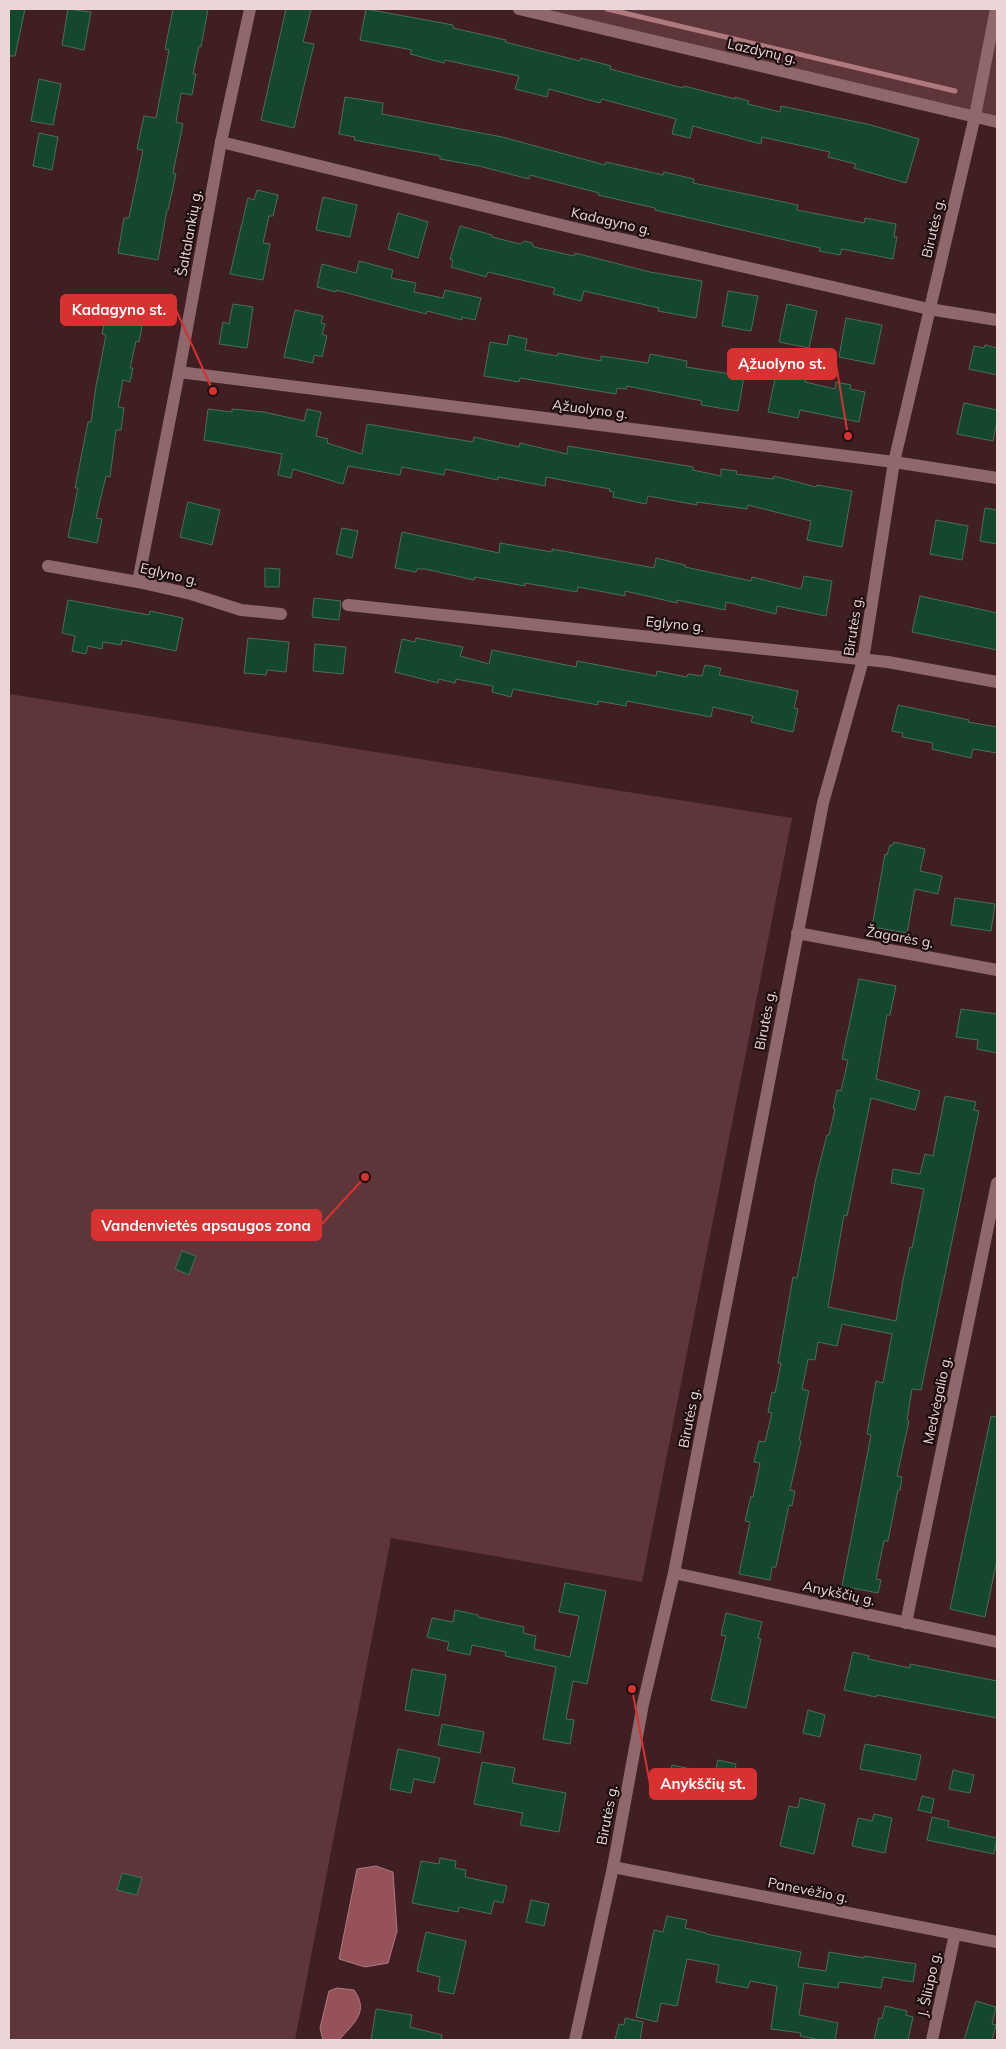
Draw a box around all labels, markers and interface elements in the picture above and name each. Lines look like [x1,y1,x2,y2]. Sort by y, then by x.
street label: Lazdynų g. [726,34,798,68]
street label: Šaltalankių g. [173,188,205,278]
street label: Birutės g. [917,196,949,260]
street label: Kadagyno g. [569,203,653,239]
callout: Kadagyno st. [61,295,176,325]
text: Kadagyno st. [72,300,166,319]
callout: Ąžuolyno st. [728,349,836,379]
text: Ąžuolyno st. [738,354,826,373]
street label: Ąžuolyno g. [551,395,629,423]
street label: Eglyno g. [138,559,200,589]
street label: Birutės g. [839,595,867,657]
street label: Eglyno g. [645,612,705,636]
street label: Žagarės g. [865,922,935,952]
street label: Birutės g. [750,988,780,1052]
callout: Vandenvietės apsaugos zona [92,1210,321,1240]
text: Vandenvietės apsaugos zona [100,1216,311,1235]
street label: Medvėgalio g. [919,1354,955,1446]
street label: Birutės g. [674,1386,704,1450]
street label: Anykščių g. [801,1577,877,1609]
callout: Anykščių st. [650,1769,756,1799]
text: Anykščių st. [660,1774,746,1793]
street label: Birutės g. [592,1783,622,1847]
street label: Panevėžio g. [766,1873,850,1907]
street label: J. Šliūpo g. [913,1950,945,2018]

